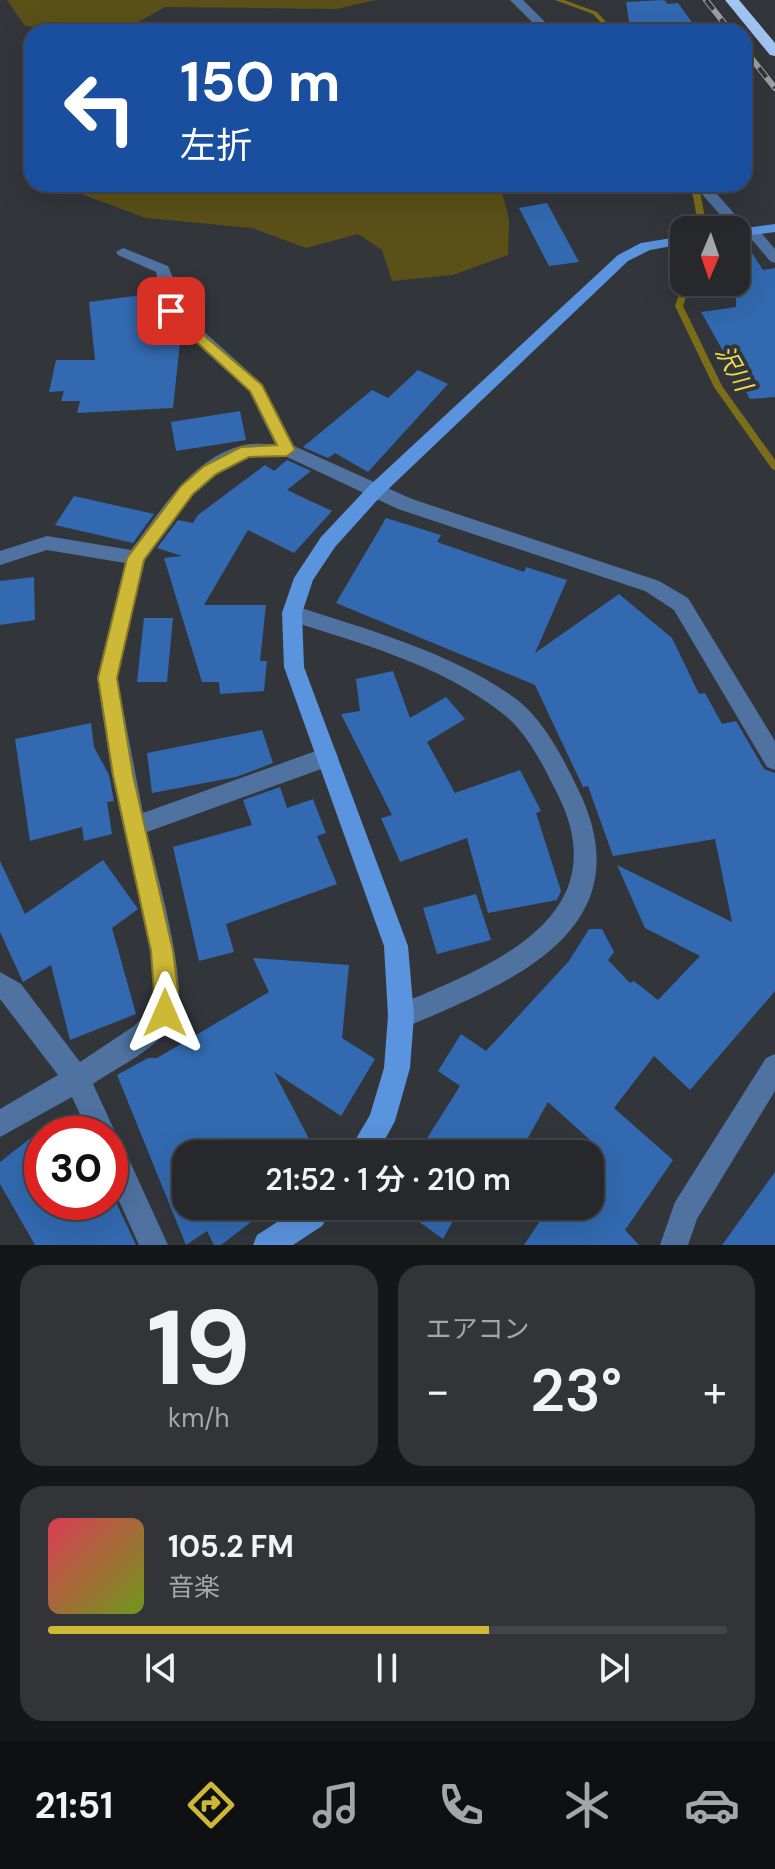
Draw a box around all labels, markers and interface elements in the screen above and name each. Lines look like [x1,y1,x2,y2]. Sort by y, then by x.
text: 150 m [180,45,341,118]
icon: left [48,56,152,160]
text: 左折 [180,122,252,169]
north arrow [670,216,750,296]
map controls [670,216,750,296]
pin [137,277,205,345]
icon: arrive [149,289,193,333]
water label: 沢川 [709,339,761,399]
position arrow [123,971,207,1055]
speed limit sign: 30 [24,1116,128,1220]
text: 21:52 · 1 分 · 210 m [265,1160,511,1199]
text: 19 [147,1281,251,1416]
text: エアコン [426,1312,530,1346]
text: 23° [530,1351,622,1430]
text: − [426,1362,450,1420]
text: + [703,1362,727,1420]
text: km/h [168,1401,229,1435]
text: 105.2 FM [168,1527,294,1566]
text: 音楽 [168,1570,220,1604]
icon: previous [139,1646,183,1690]
icon: pause [365,1646,409,1690]
icon: next [592,1646,636,1690]
icon: directions [183,1777,239,1833]
icon: music [308,1777,364,1833]
icon: phone [433,1777,489,1833]
icon: climate [559,1777,615,1833]
icon: car [684,1777,740,1833]
text: 21:51 [35,1782,113,1829]

